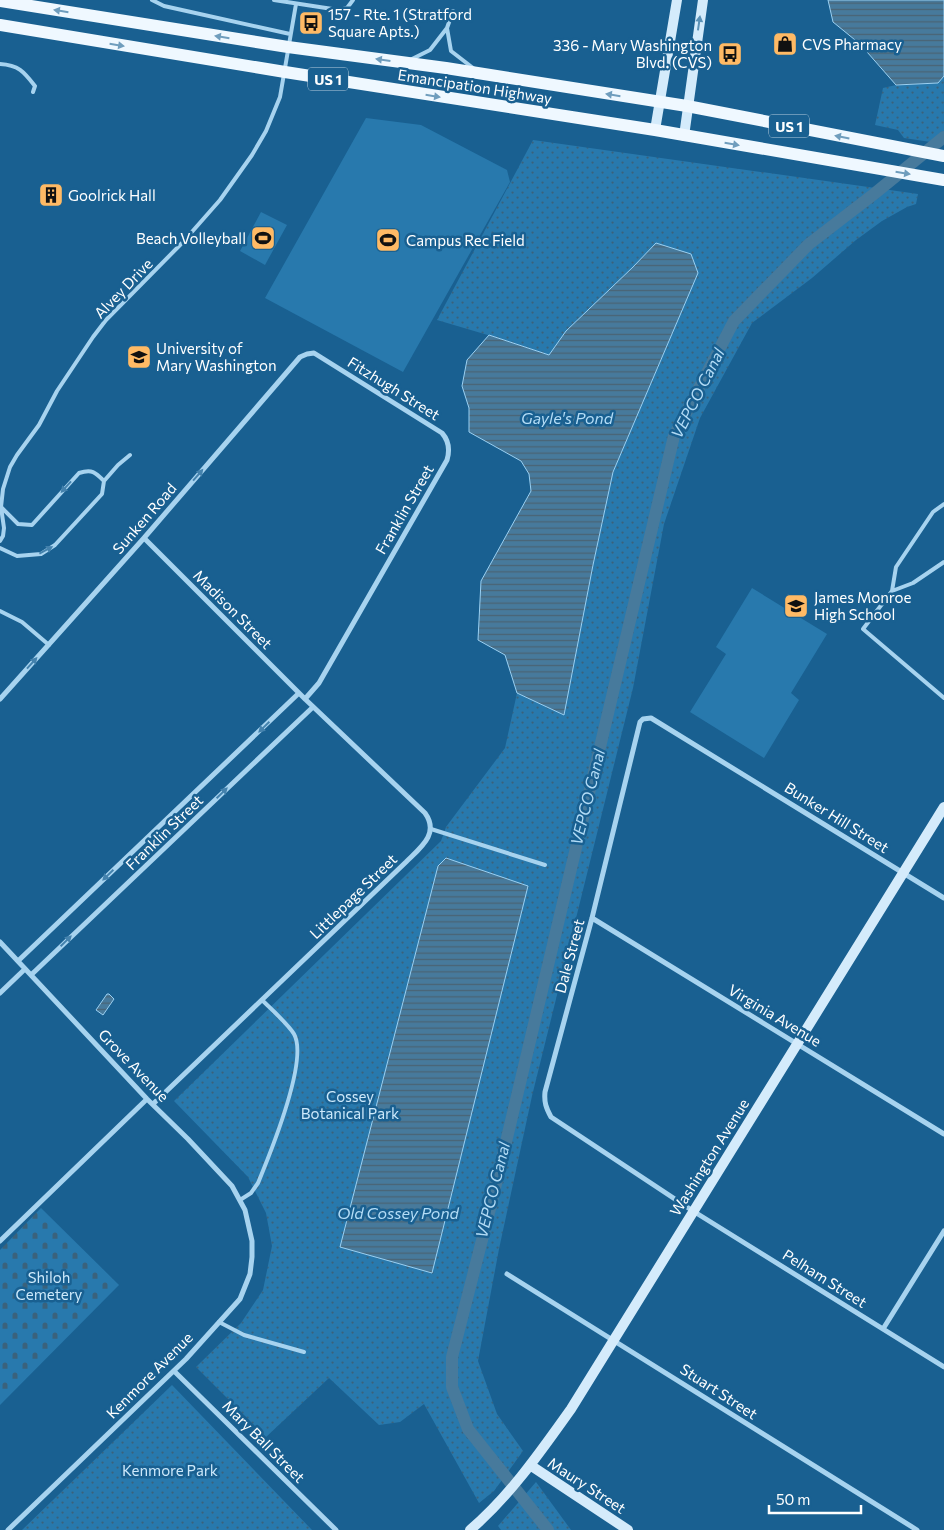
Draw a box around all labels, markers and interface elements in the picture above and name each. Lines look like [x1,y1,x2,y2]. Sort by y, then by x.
place label: 157 - Rte. 1 (Stratford Square Apts.) [328,5,472,40]
one-way arrow [53,7,69,15]
bus stop icon: 157 - Rte. 1 (Stratford Square Apts.) [298,10,324,36]
one-way arrow [696,14,704,30]
shop icon: CVS Pharmacy [772,31,798,57]
one-way arrow [214,32,230,40]
place label: CVS Pharmacy [802,35,902,53]
place label: 336 - Mary Washington Blvd. (CVS) [553,36,712,71]
one-way arrow [110,41,126,49]
bus stop icon: 336 - Mary Washington Blvd. (CVS) [717,41,743,67]
one-way arrow [374,56,390,64]
street label: Emancipation Highway [397,65,554,107]
road number: US 1 [308,68,348,90]
one-way arrow [604,90,620,98]
one-way arrow [425,92,441,100]
road number: US 1 [769,114,809,138]
one-way arrow [834,133,849,141]
one-way arrow [724,141,740,149]
one-way arrow [895,170,911,178]
building icon: Goolrick Hall [38,182,64,208]
place label: Goolrick Hall [68,186,156,204]
sports icon: Beach Volleyball [250,225,276,251]
sports icon: Campus Rec Field [375,227,401,253]
place label: Beach Volleyball [136,229,246,247]
place label: Campus Rec Field [406,231,525,249]
street label: Alvey Drive [90,254,156,322]
place label: University of Mary Washington [156,339,277,374]
school or university icon: University of Mary Washington [126,344,152,370]
water label: VEPCO Canal [666,344,728,441]
street label: Fitzhugh Street [345,353,443,423]
water label: Gayle's Pond [521,408,614,427]
street label: Franklin Street [371,461,437,557]
one-way arrow [192,470,204,482]
street label: Sunken Road [108,479,180,557]
one-way arrow [61,481,72,494]
one-way arrow [38,546,53,554]
street label: Madison Street [190,566,276,652]
place label: James Monroe High School [814,588,911,623]
school or university icon: James Monroe High School [783,593,809,619]
one-way arrow [27,656,38,669]
one-way arrow [258,721,270,733]
water label: VEPCO Canal [566,746,608,847]
street label: Bunker Hill Street [782,778,892,856]
one-way arrow [216,787,228,799]
street label: Franklin Street [122,791,206,873]
street label: Littlepage Street [306,850,400,942]
one-way arrow [103,869,115,881]
street label: Dale Street [550,917,588,995]
one-way arrow [60,935,72,947]
street label: Virginia Avenue [725,980,825,1050]
street label: Grove Avenue [95,1025,173,1105]
park label: Cossey Botanical Park [301,1087,399,1122]
street label: Washington Avenue [666,1095,752,1219]
water label: VEPCO Canal [471,1139,513,1240]
water label: Old Cossey Pond [337,1203,460,1222]
street label: Pelham Street [780,1245,870,1311]
park label: Shiloh Cemetery [16,1268,83,1303]
street label: Kenmore Avenue [102,1328,196,1422]
street label: Stuart Street [677,1359,761,1423]
street label: Mary Ball Street [219,1396,309,1486]
street label: Maury Street [545,1453,629,1517]
park label: Kenmore Park [122,1461,218,1479]
scale bar [769,1482,862,1514]
text: 50 m [776,1490,810,1508]

